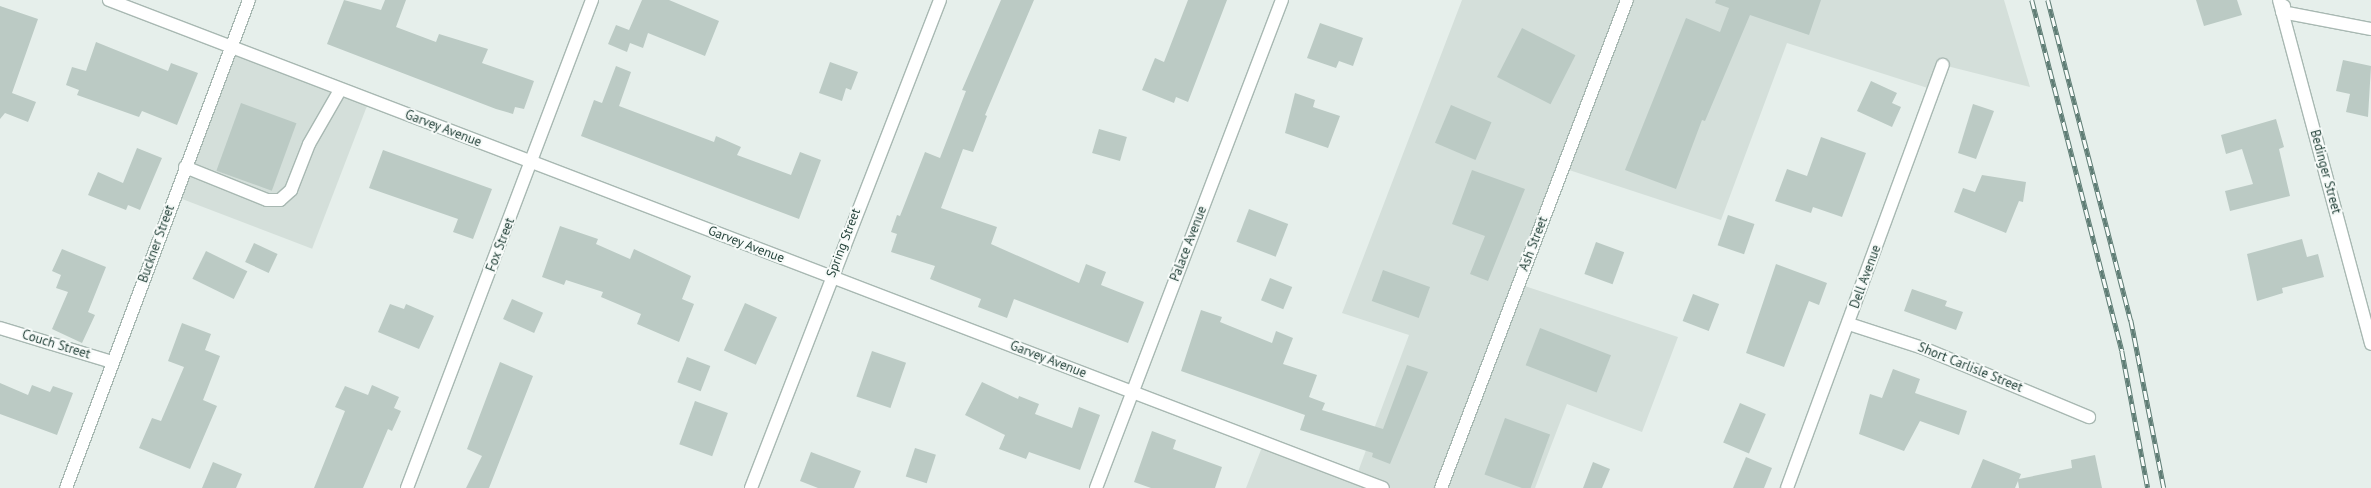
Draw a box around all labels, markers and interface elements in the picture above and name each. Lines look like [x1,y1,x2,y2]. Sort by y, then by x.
street label: Garvey Avenue [402,107,484,151]
street label: Bedinger Street [2306,128,2344,216]
street label: Buckner Street [136,203,178,285]
street label: Palace Avenue [1167,204,1211,284]
street label: Spring Street [824,206,864,280]
street label: Ash Street [1517,215,1551,273]
street label: Fox Street [484,216,518,274]
street label: Garvey Avenue [705,223,787,267]
street label: Dell Avenue [1847,243,1885,311]
street label: Couch Street [20,327,92,363]
street label: Garvey Avenue [1007,338,1089,382]
street label: Short Carlisle Street [1915,340,2025,396]

